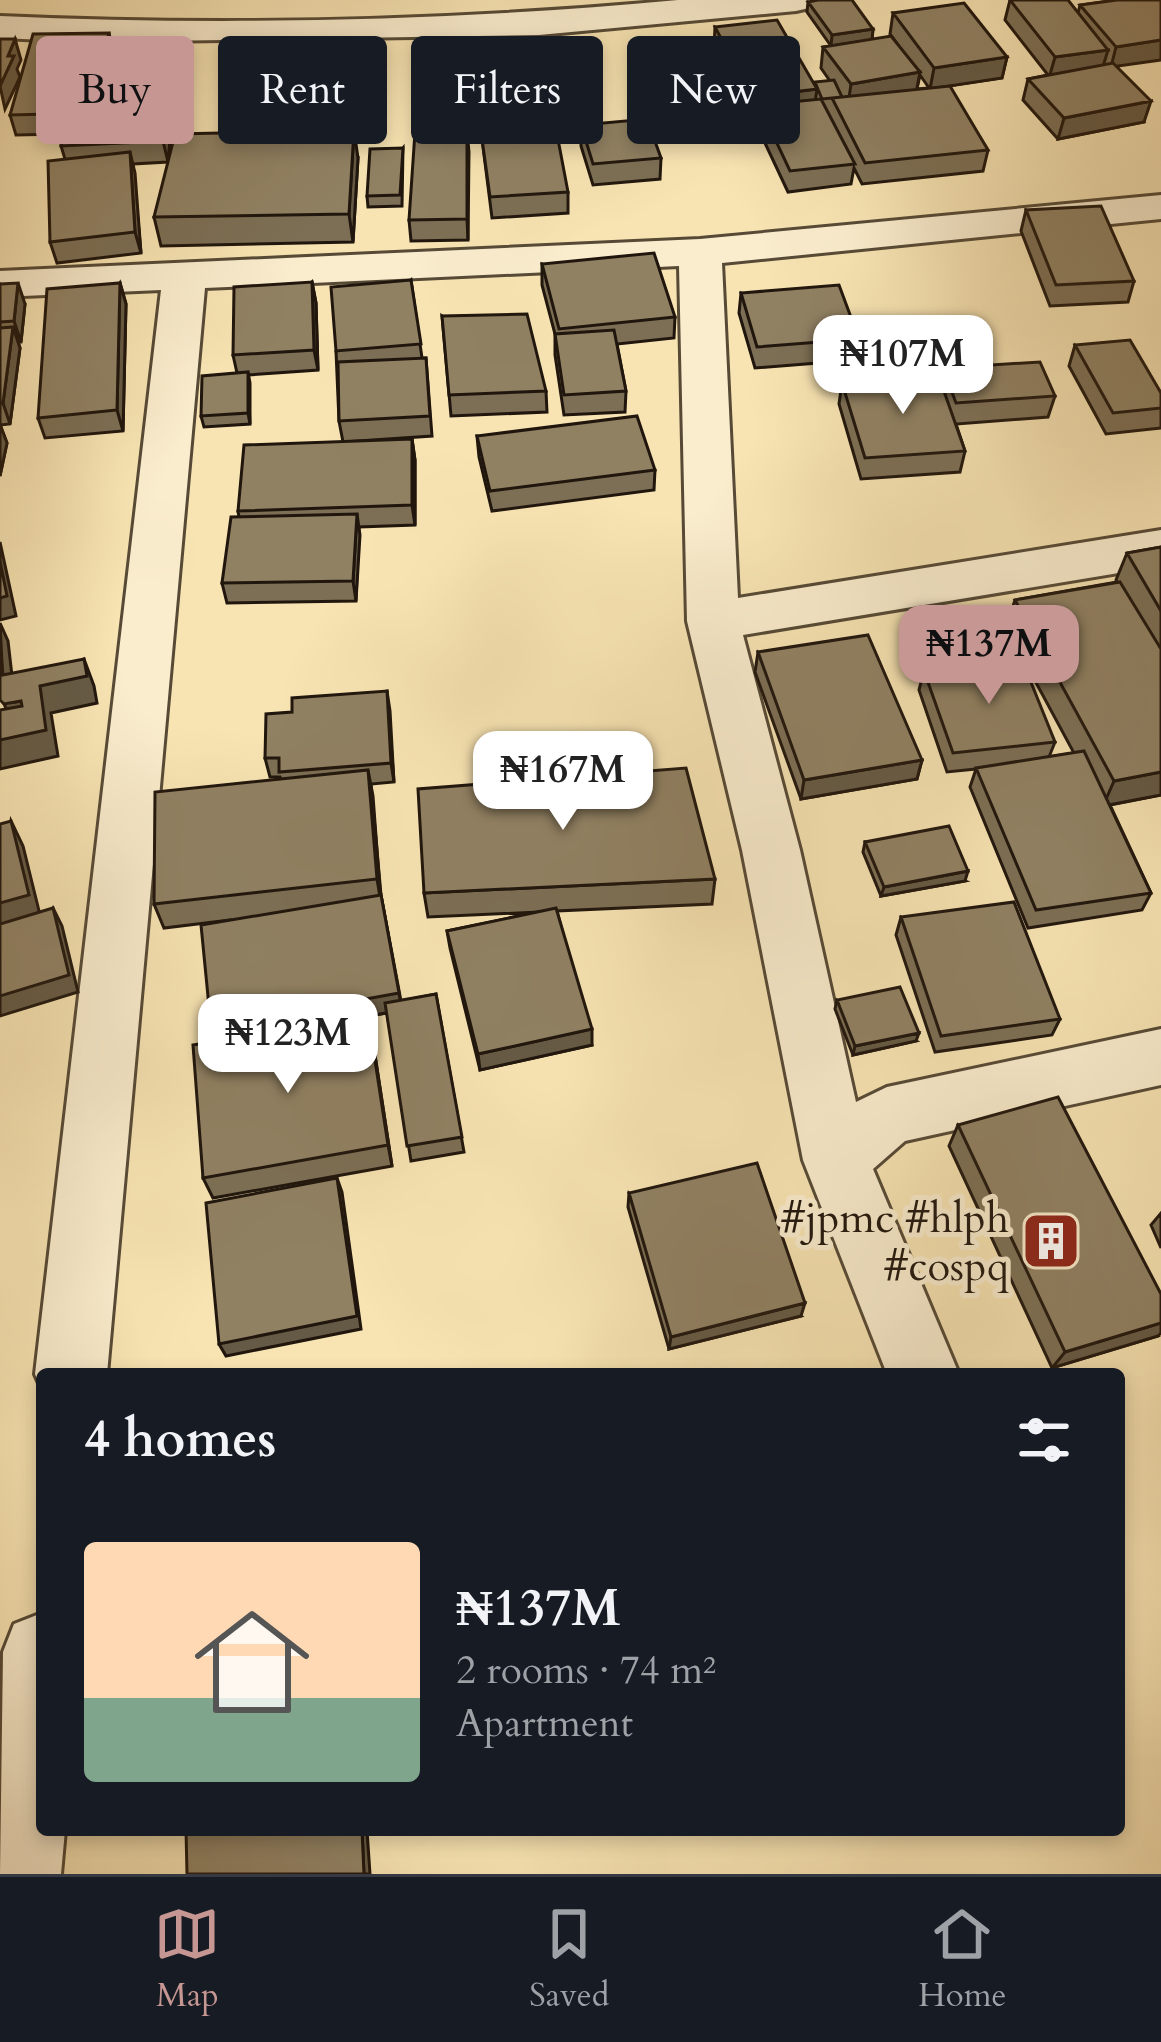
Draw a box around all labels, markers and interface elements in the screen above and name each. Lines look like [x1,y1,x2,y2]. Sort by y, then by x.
chip: Buy [36,36,194,144]
chip: Rent [218,36,387,144]
chip: Filters [411,36,603,144]
chip: New [627,36,800,144]
pin: ₦107M [819,315,987,417]
text: ₦107M [840,327,966,380]
pin: ₦137M [905,605,1073,707]
text: ₦137M [926,617,1052,670]
pin: ₦167M [479,731,647,833]
text: ₦167M [500,743,626,796]
pin: ₦123M [204,994,372,1096]
text: ₦123M [225,1006,351,1059]
place label: #jpmc #hlph #cospq [781,1190,1010,1295]
building icon: #jpmc #hlph #cospq [1020,1210,1082,1272]
text: 4 homes [84,1405,276,1475]
icon: filters [1011,1407,1077,1473]
text: ₦137M [456,1574,621,1644]
icon: home [180,1590,324,1734]
text: 2 rooms · 74 m² [456,1644,716,1697]
text: Apartment [456,1697,633,1750]
tab: Map [154,1901,220,2018]
tab: Saved [529,1901,609,2018]
tab: Home [918,1901,1007,2018]

